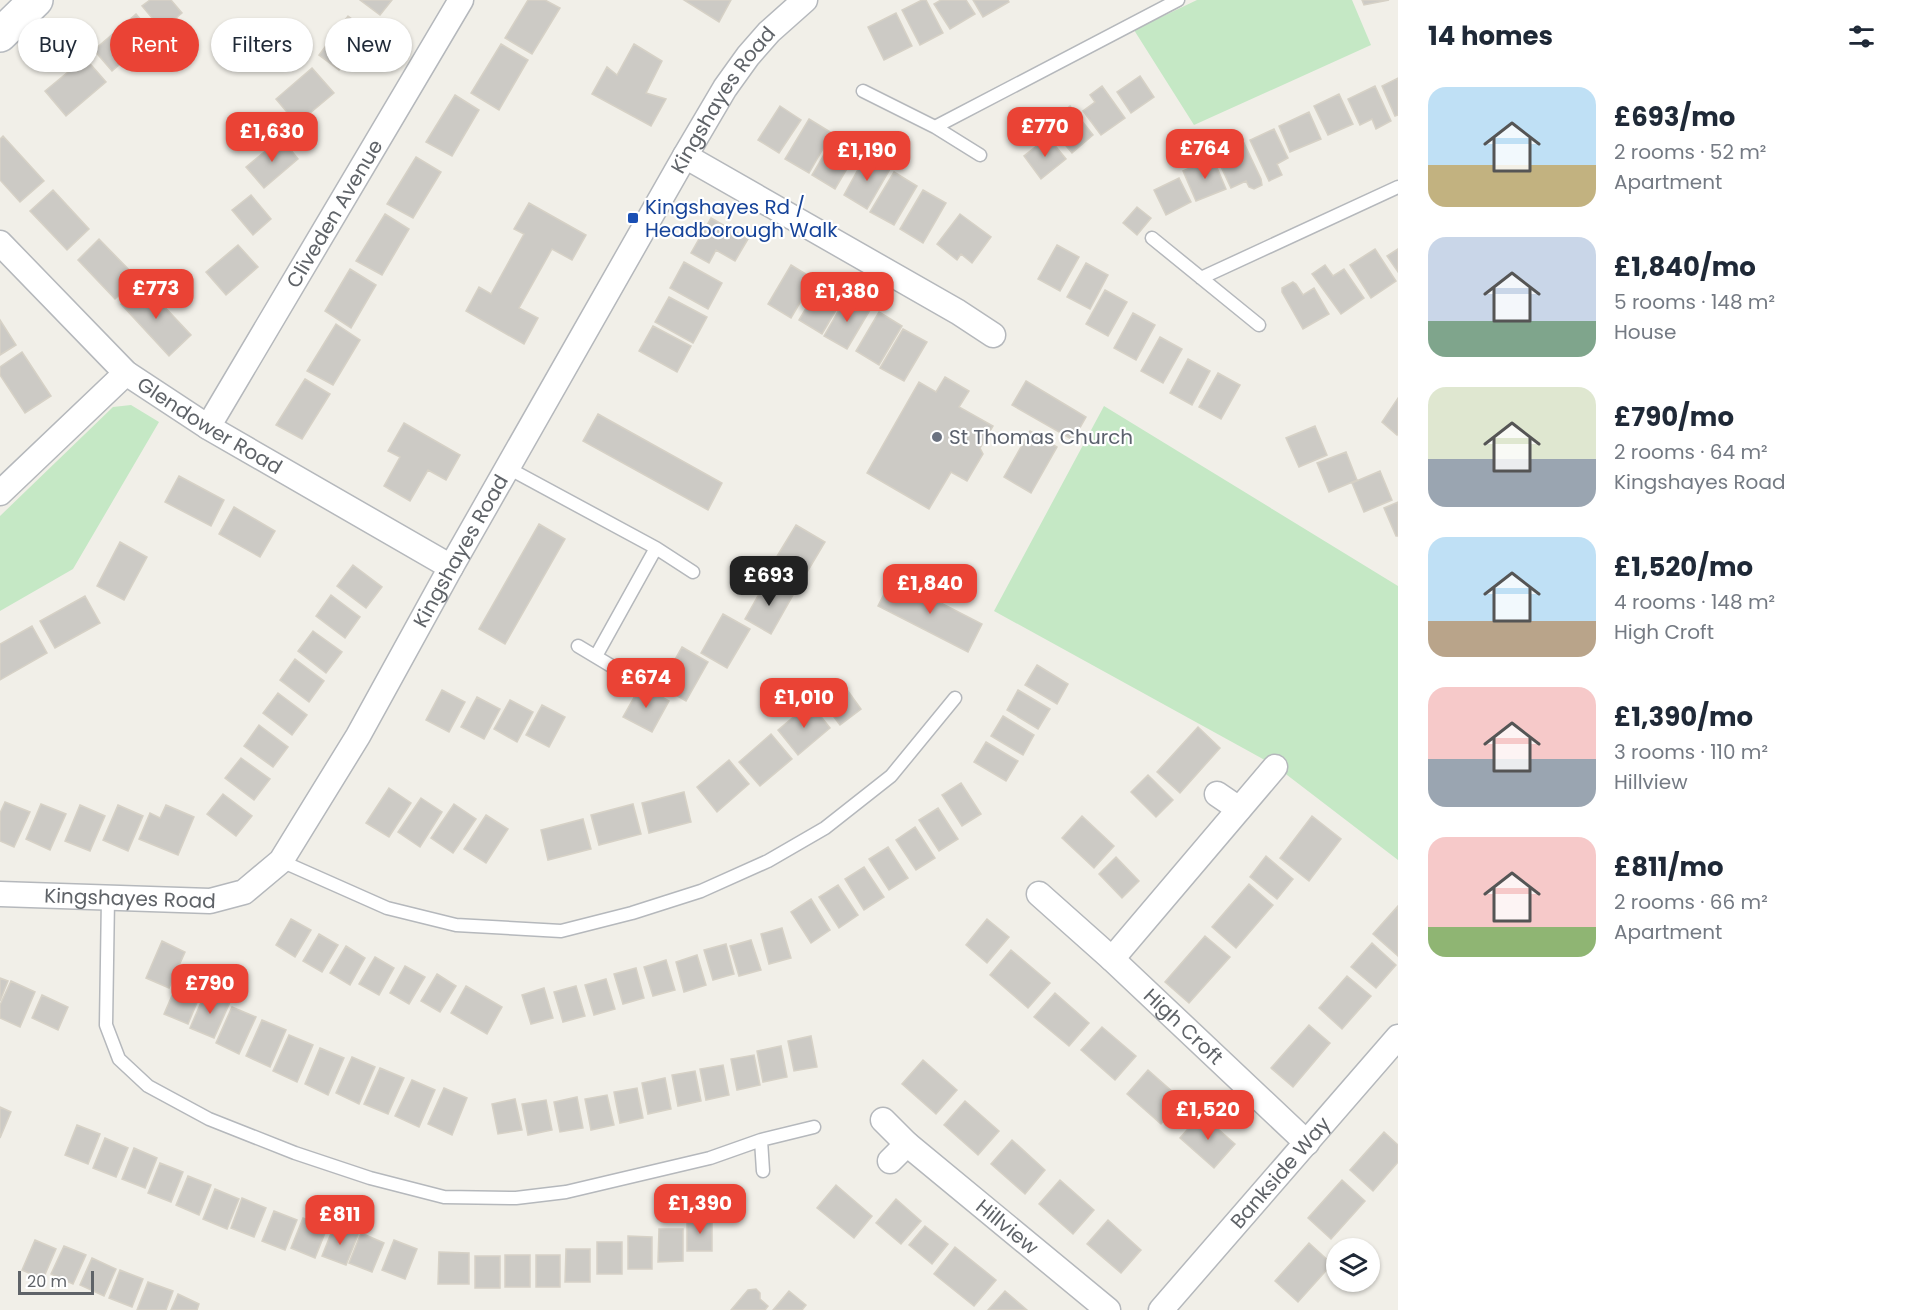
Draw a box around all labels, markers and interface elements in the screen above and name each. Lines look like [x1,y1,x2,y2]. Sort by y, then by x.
chip: Buy [18,18,98,72]
chip: Rent [110,18,199,72]
chip: Filters [211,18,313,72]
chip: New [325,18,412,72]
text: 14 homes [1428,18,1553,54]
street label: Kingshayes Road [664,20,782,179]
icon: filters [1845,20,1878,53]
text: £693/mo [1614,99,1735,135]
pin: £770 [1009,107,1081,158]
icon: home [1476,111,1548,183]
pin: £1,630 [223,112,321,163]
text: £770 [1021,112,1069,140]
text: £1,630 [240,117,304,145]
pin: £764 [1169,129,1241,180]
pin: £1,190 [818,131,916,182]
street label: Cliveden Avenue [280,134,389,293]
text: £764 [1180,134,1230,162]
text: £1,190 [837,136,897,164]
text: 2 rooms · 52 m² [1614,138,1766,166]
text: Apartment [1614,168,1722,196]
place label: Kingshayes Rd / Headborough Walk [645,193,838,244]
marker: Kingshayes Rd / Headborough Walk [626,211,640,225]
text: £1,840/mo [1614,249,1756,285]
icon: home [1476,261,1548,333]
pin: £773 [120,269,192,320]
pin: £1,380 [798,272,896,323]
text: £773 [133,274,179,302]
text: £1,380 [815,277,879,305]
text: 5 rooms · 148 m² [1614,288,1775,316]
text: House [1614,318,1676,346]
street label: Glendower Road [132,370,287,481]
text: £790/mo [1614,399,1734,435]
icon: home [1476,411,1548,483]
place label: St Thomas Church [949,423,1133,451]
marker: St Thomas Church [930,430,944,444]
text: 2 rooms · 64 m² [1614,438,1768,466]
text: Kingshayes Road [1614,468,1785,496]
street label: Kingshayes Road [406,469,515,632]
text: £1,520/mo [1614,549,1753,585]
pin: £693 [733,556,805,607]
text: £693 [744,561,794,589]
icon: home [1476,561,1548,633]
pin: £1,840 [881,564,979,615]
text: £1,840 [897,569,963,597]
text: 4 rooms · 148 m² [1614,588,1775,616]
text: High Croft [1614,618,1714,646]
pin: £674 [610,658,682,709]
text: £674 [621,663,671,691]
pin: £1,010 [755,678,853,729]
text: £1,010 [774,683,834,711]
text: £1,390/mo [1614,699,1753,735]
icon: home [1476,711,1548,783]
text: 3 rooms · 110 m² [1614,738,1768,766]
text: Hillview [1614,768,1688,796]
text: £811/mo [1614,849,1724,885]
icon: home [1476,861,1548,933]
street label: Kingshayes Road [44,881,216,915]
text: 2 rooms · 66 m² [1614,888,1768,916]
text: Apartment [1614,918,1722,946]
pin: £790 [174,964,246,1015]
text: £790 [185,969,235,997]
street label: High Croft [1137,982,1229,1071]
pin: £1,520 [1159,1090,1257,1141]
text: £1,520 [1176,1095,1240,1123]
street label: Bankside Way [1224,1111,1337,1235]
pin: £1,390 [651,1184,749,1235]
text: £1,390 [668,1189,732,1217]
street label: Hillview [970,1193,1045,1261]
pin: £811 [304,1195,376,1246]
text: £811 [319,1200,361,1228]
map controls [1326,1238,1380,1292]
button: layers [1326,1238,1380,1292]
scale bar [18,1268,94,1296]
text: 20 m [27,1270,67,1293]

